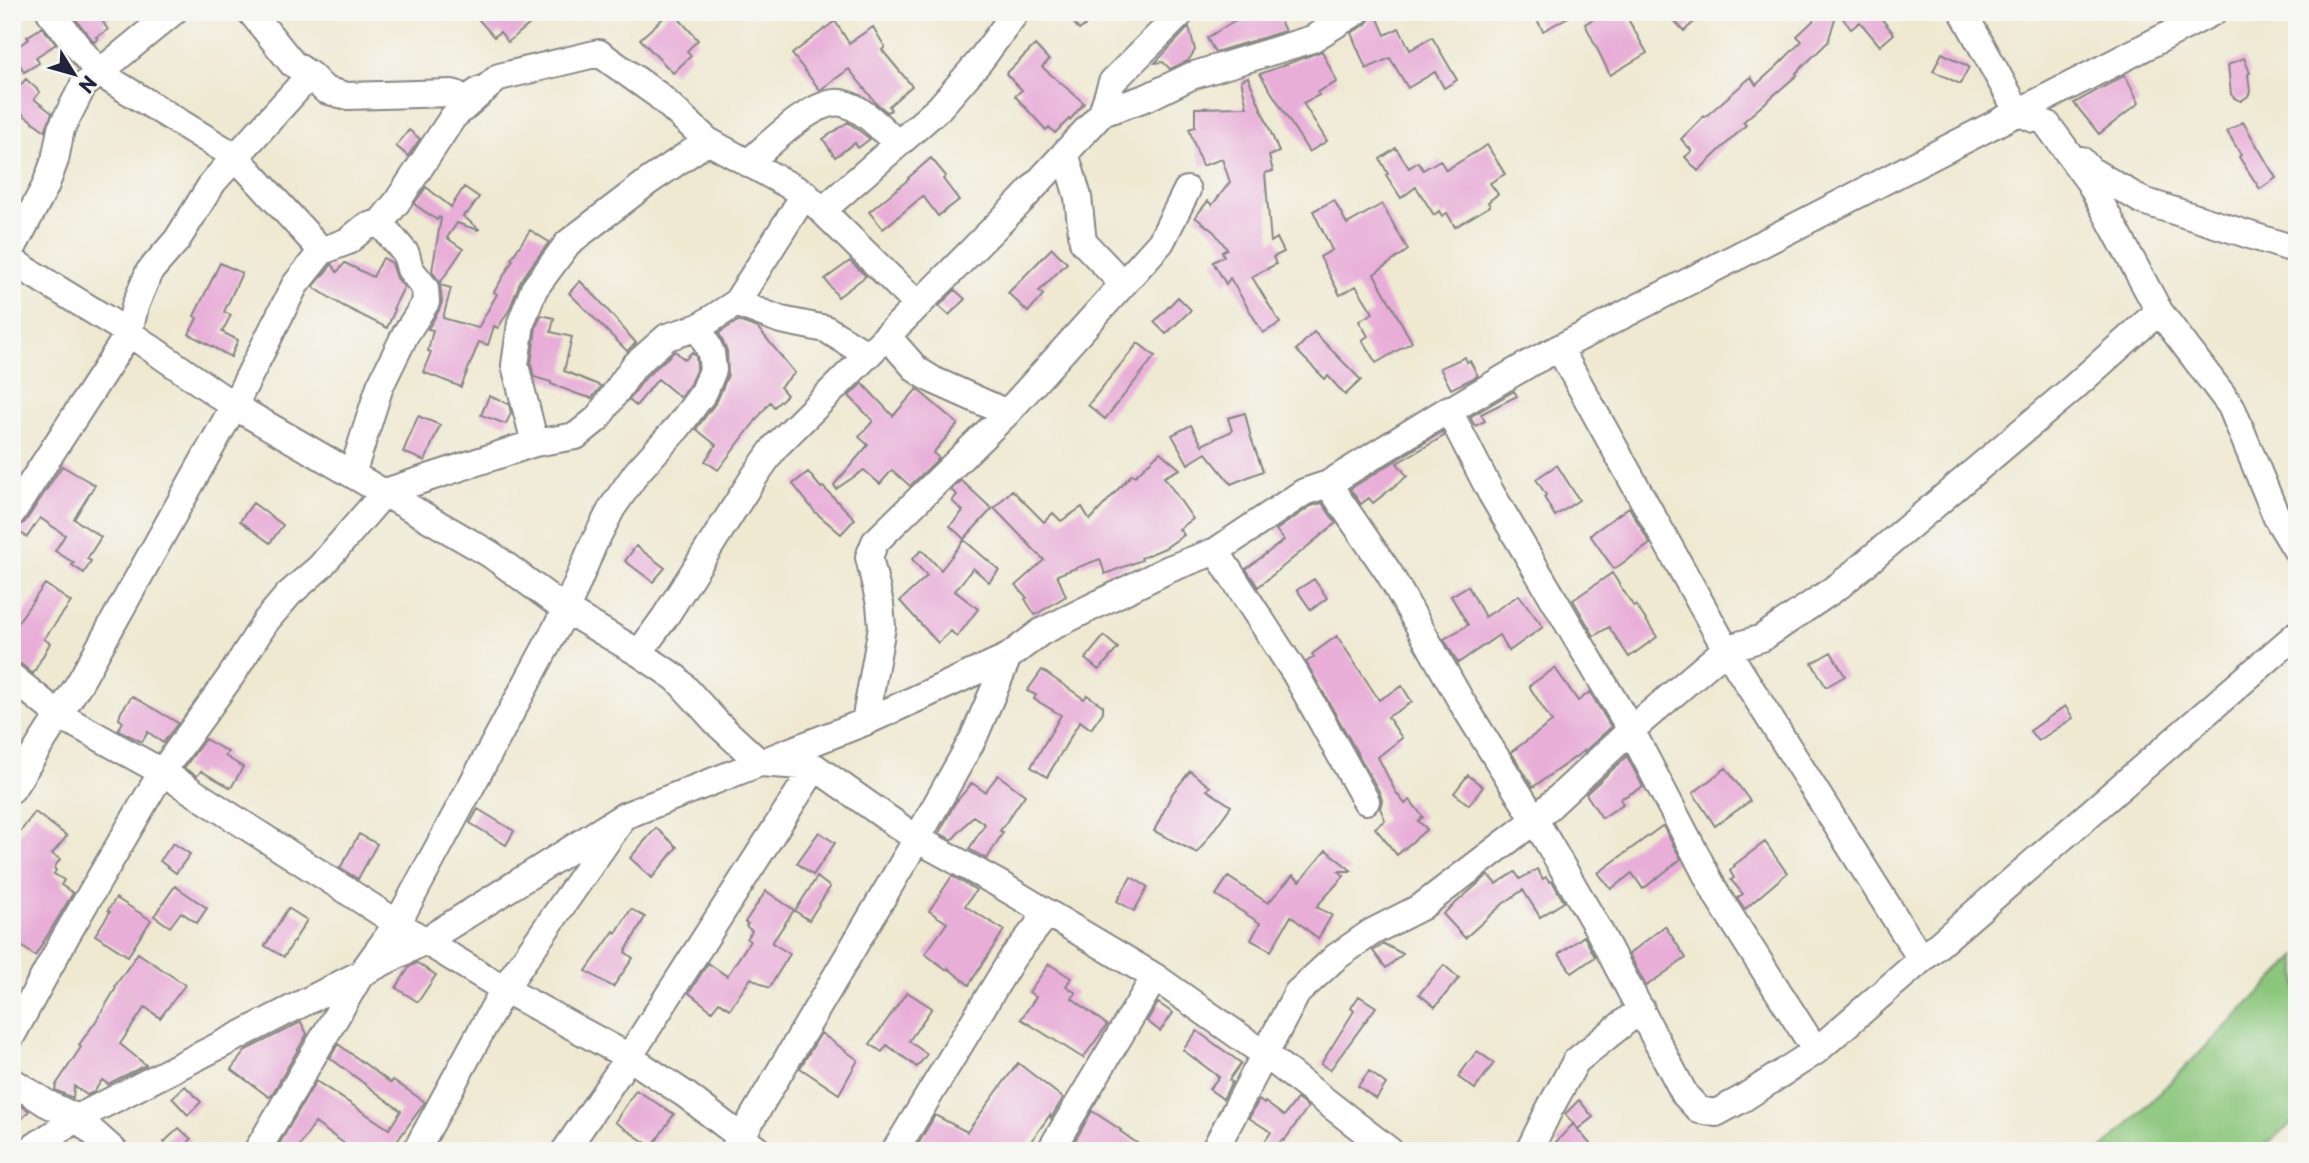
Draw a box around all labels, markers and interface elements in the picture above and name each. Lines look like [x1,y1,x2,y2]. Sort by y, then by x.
north arrow [38,38,108,108]
text: N [73,70,104,99]

